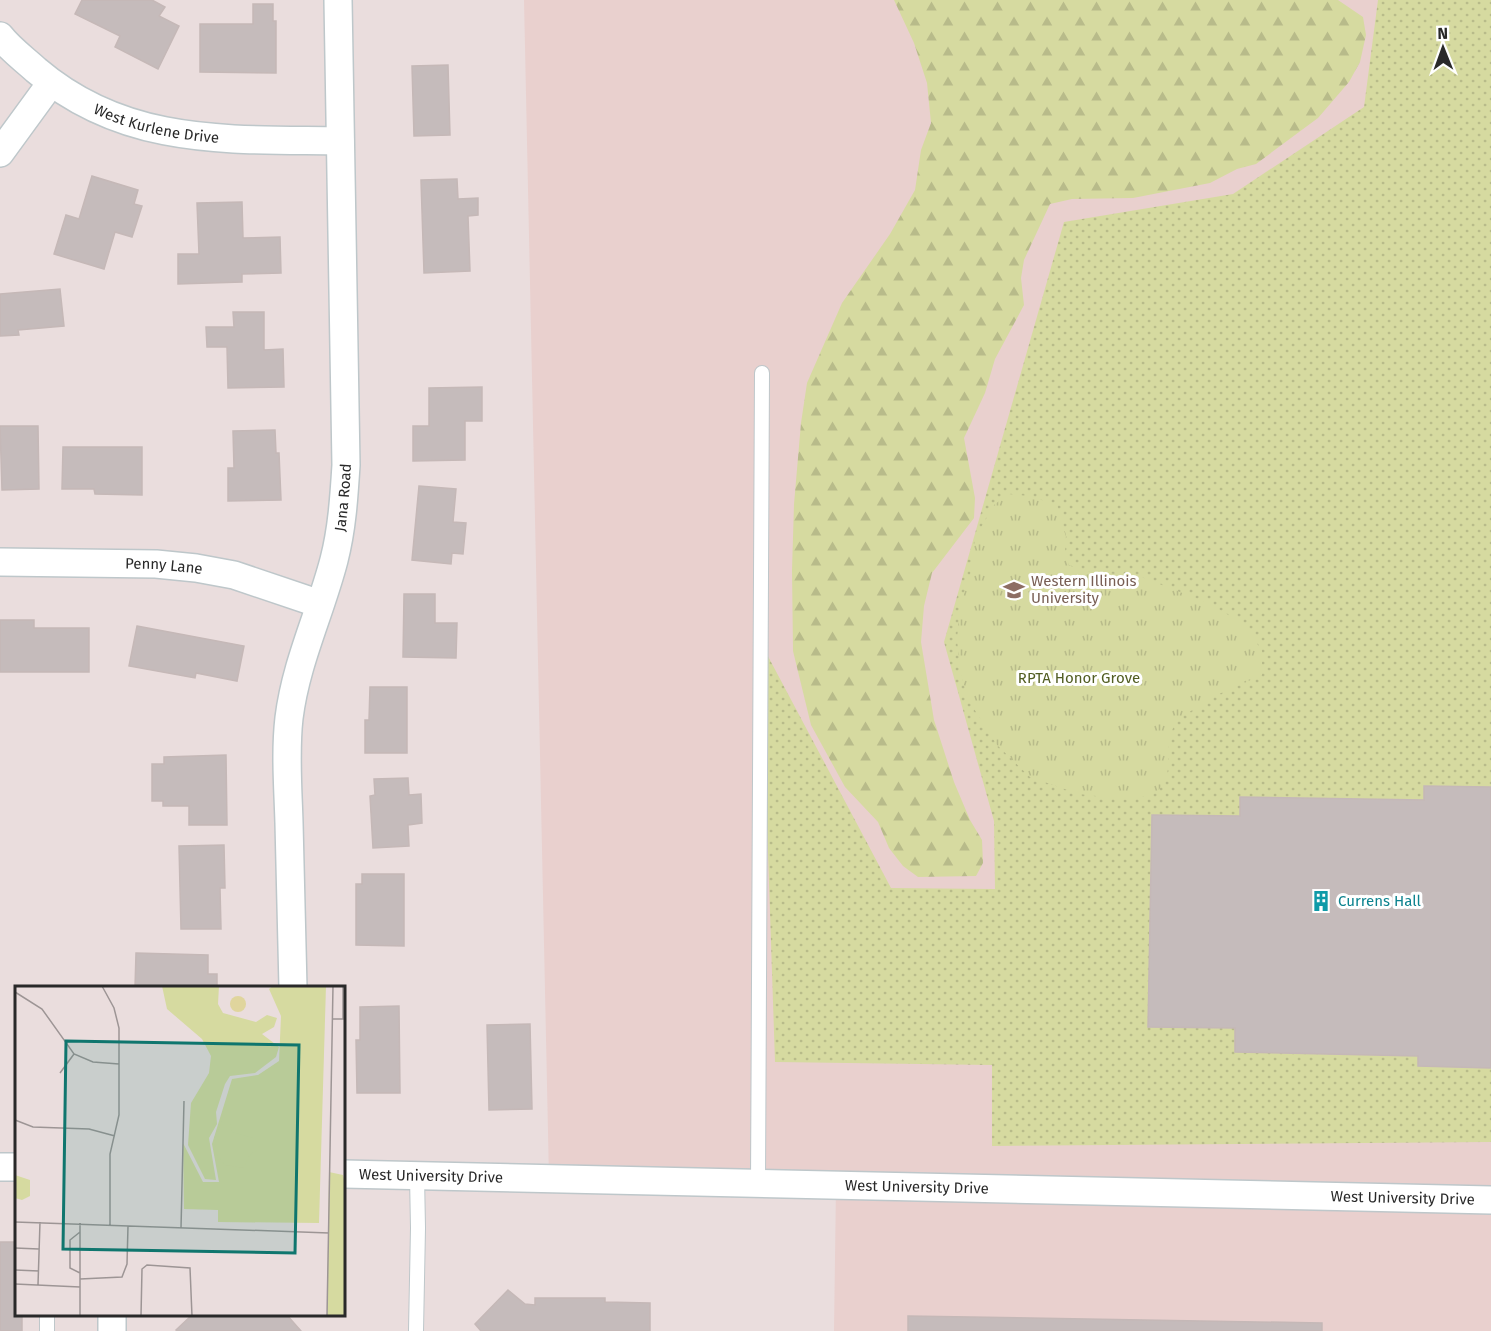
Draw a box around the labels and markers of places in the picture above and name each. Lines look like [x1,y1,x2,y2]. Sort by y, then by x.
place label: Western Illinois University [1031,572,1137,607]
school or university icon: Western Illinois University [1002,578,1026,602]
building icon: Currens Hall [1309,889,1333,913]
place label: Currens Hall [1338,892,1422,910]

